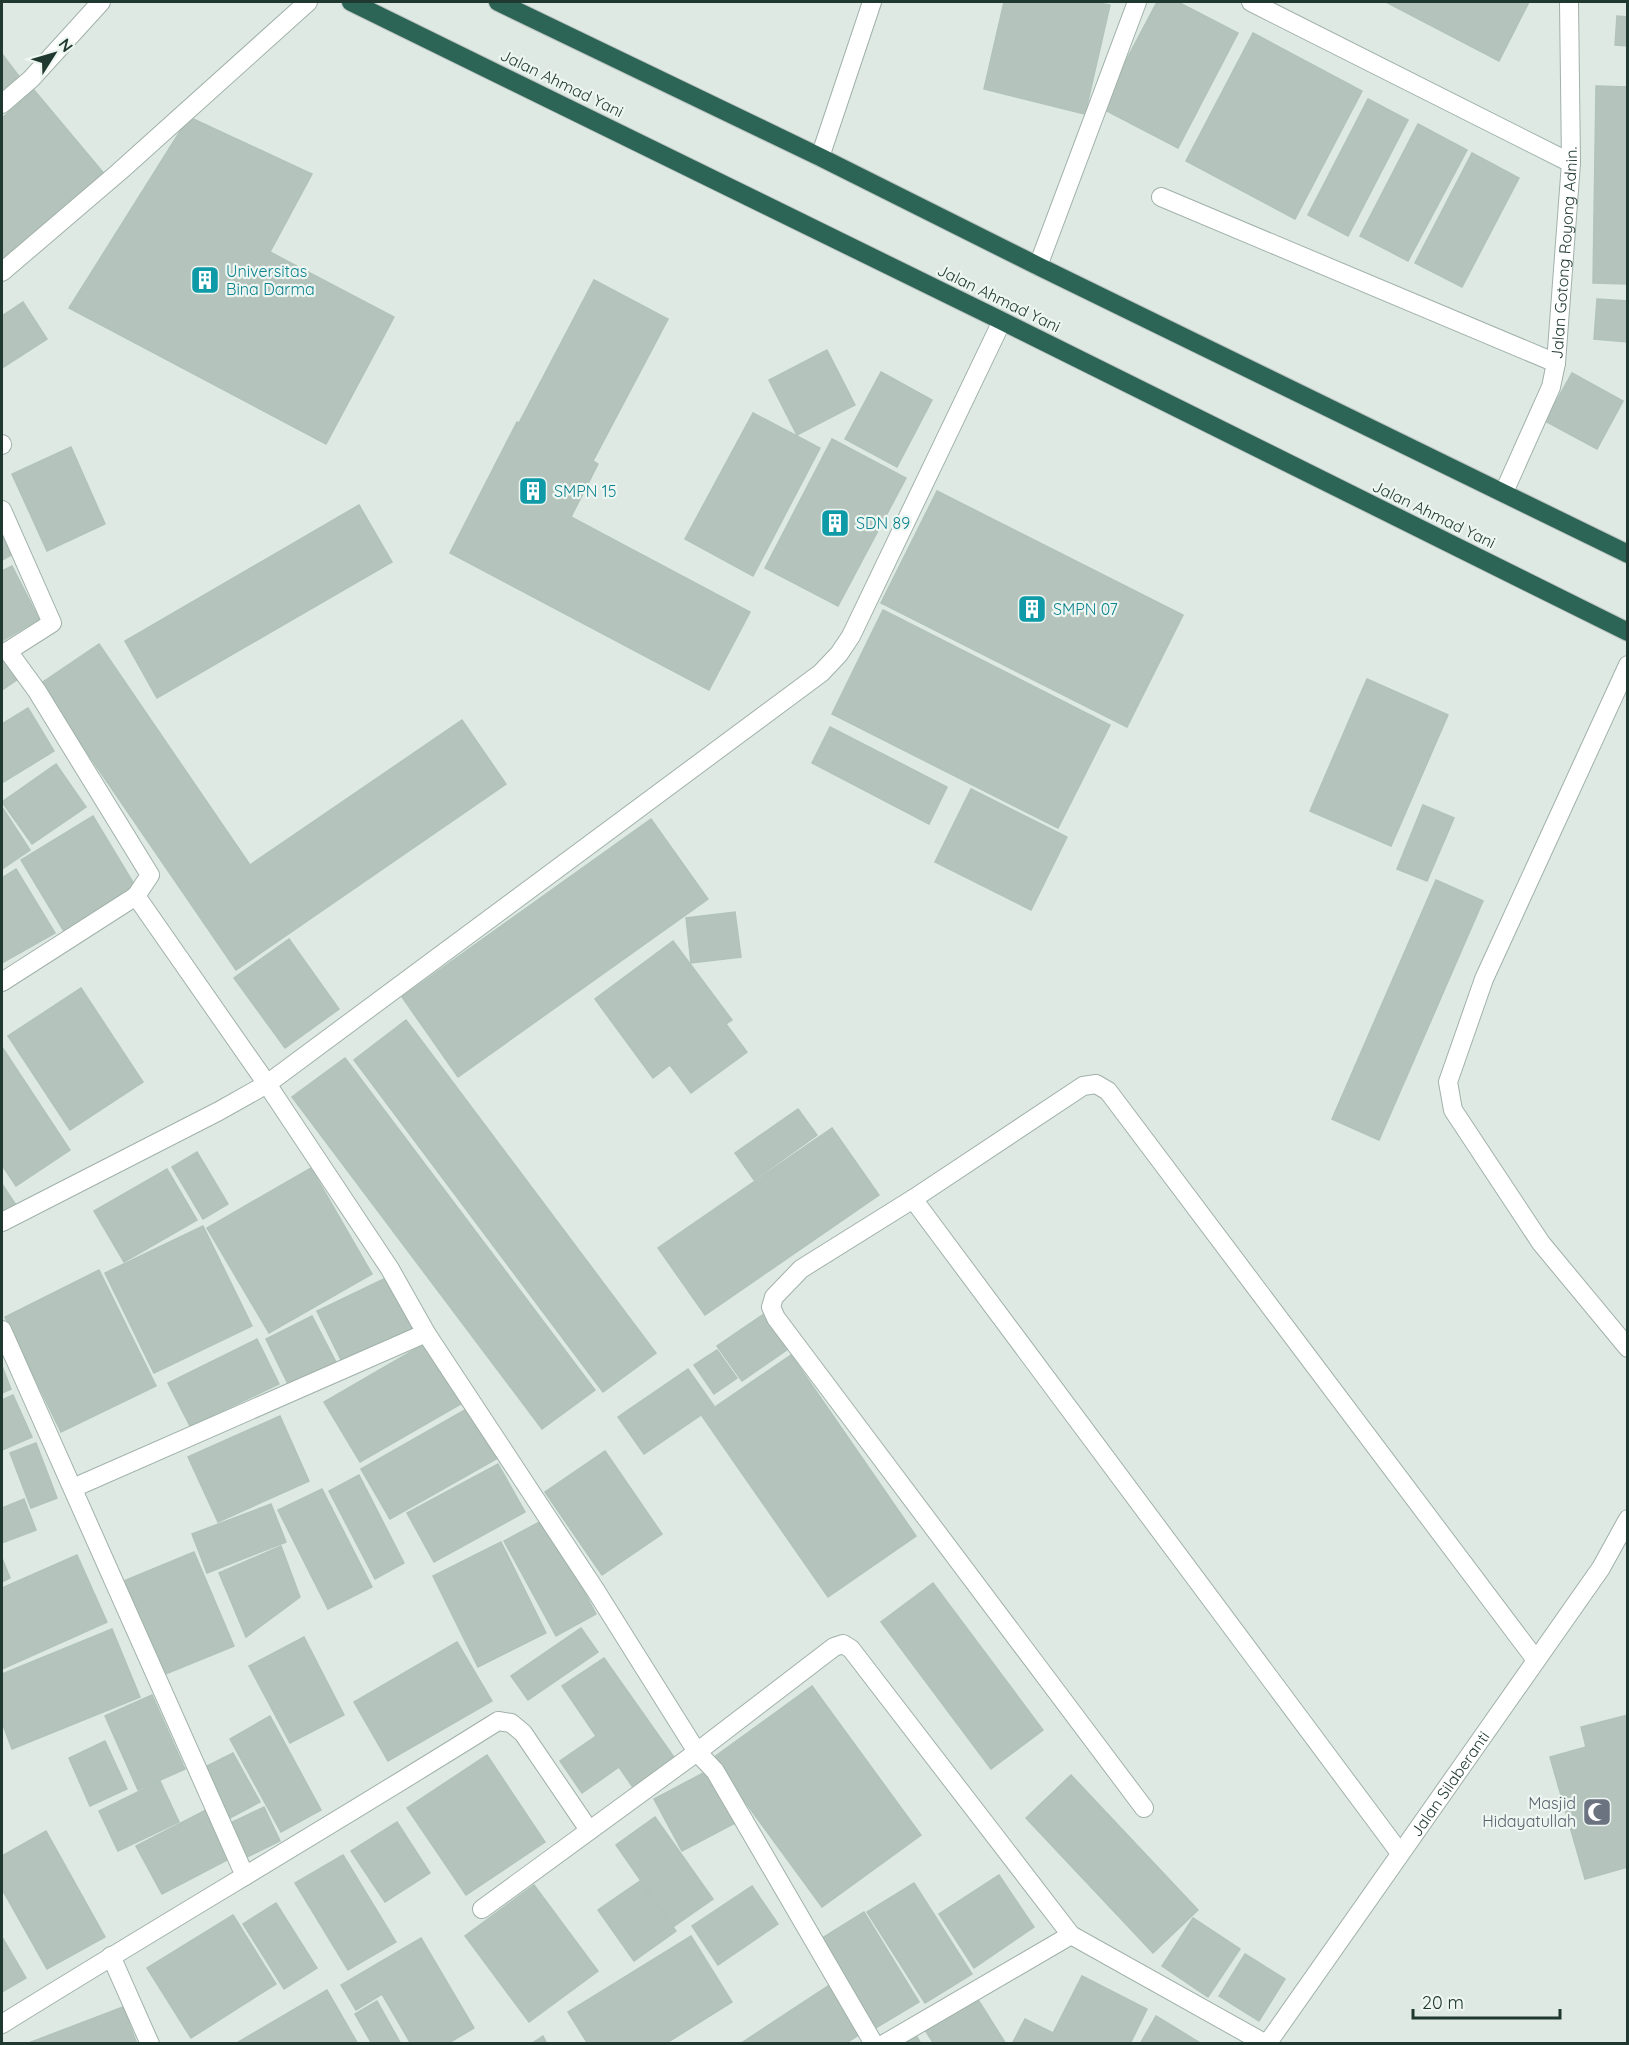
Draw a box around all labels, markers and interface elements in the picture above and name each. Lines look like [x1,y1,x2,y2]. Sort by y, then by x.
north arrow [24,24,84,84]
text: N [54,34,78,56]
street label: Jalan Ahmad Yani [497,45,627,121]
street label: Jalan Gotong Royong Adnin. [1546,146,1581,360]
street label: Jalan Ahmad Yani [934,260,1064,336]
place label: Universitas Bina Darma [226,261,315,299]
building icon: Universitas Bina Darma [189,264,221,296]
building icon: SMPN 15 [517,475,549,507]
street label: Jalan Ahmad Yani [1369,476,1499,552]
place label: SMPN 15 [554,481,616,501]
building icon: SDN 89 [819,507,851,539]
place label: SDN 89 [856,513,910,533]
building icon: SMPN 07 [1016,593,1048,625]
place label: SMPN 07 [1053,599,1118,619]
street label: Jalan Silaberanti [1406,1727,1494,1840]
place label: Masjid Hidayatullah [1482,1793,1576,1831]
mosque icon: Masjid Hidayatullah [1581,1796,1613,1828]
scale bar [1413,1982,1560,2020]
text: 20 m [1422,1991,1464,2014]

